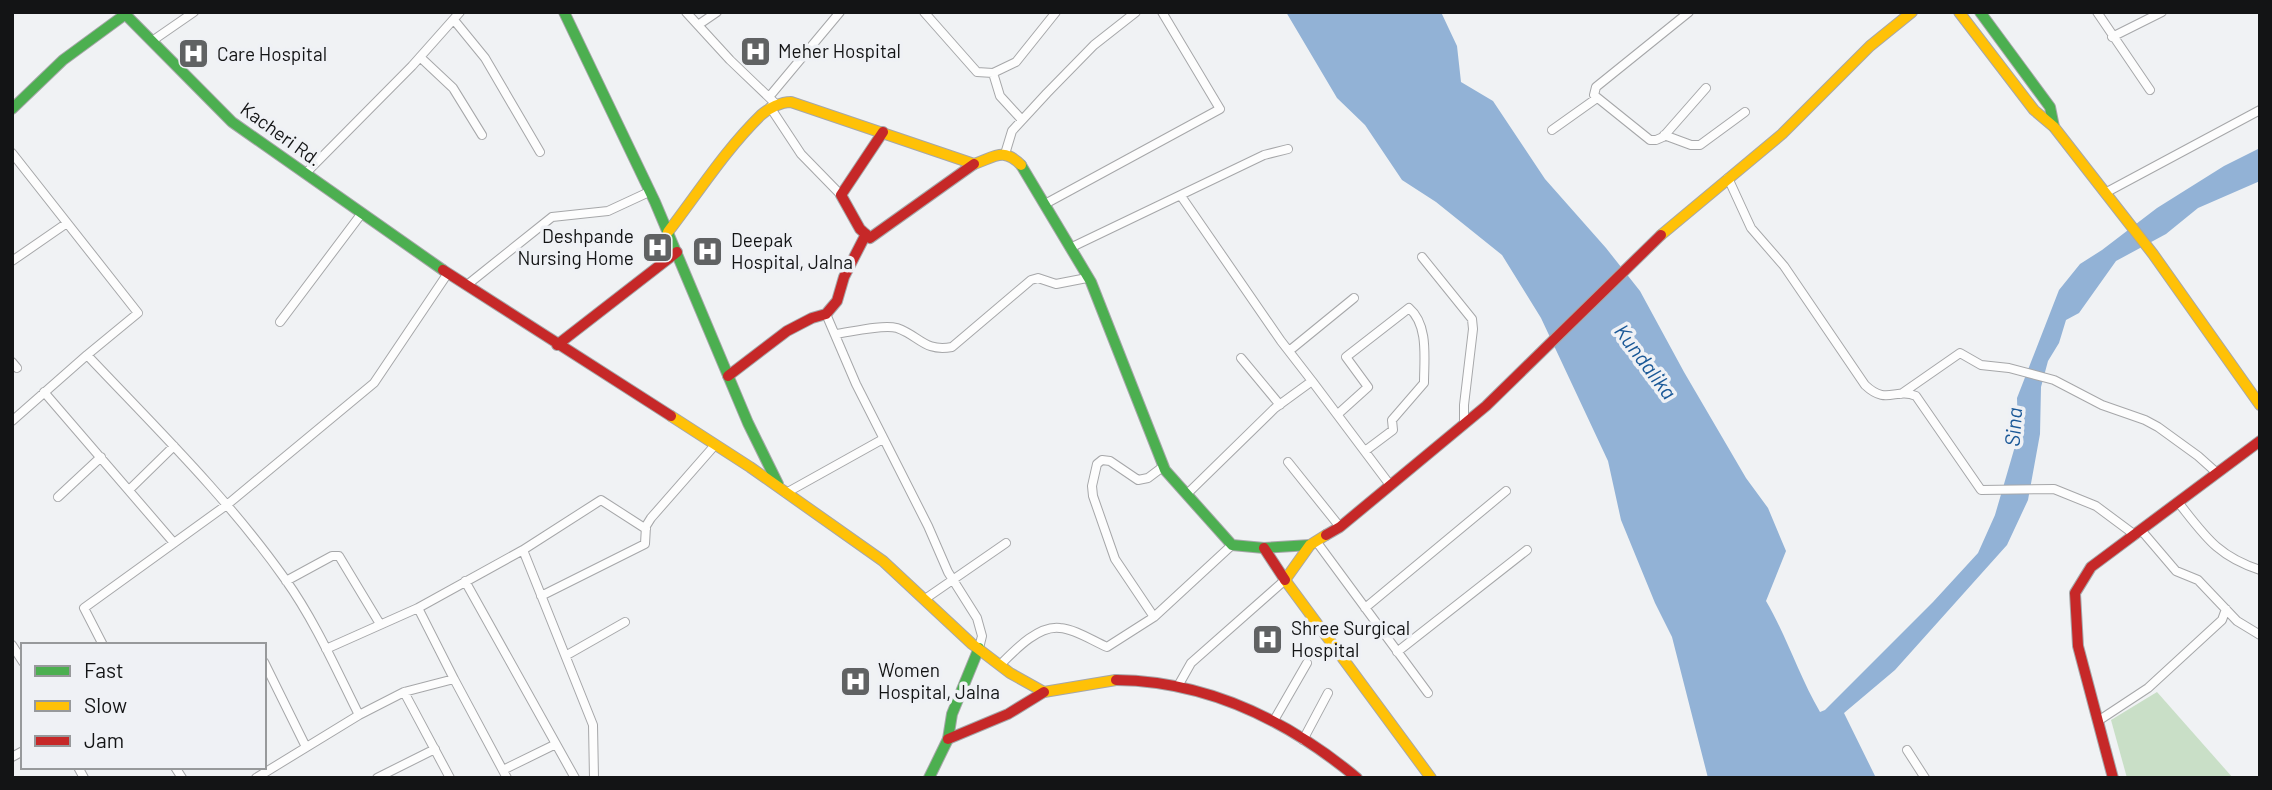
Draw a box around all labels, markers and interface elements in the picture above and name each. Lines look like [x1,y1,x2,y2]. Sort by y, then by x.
hospital icon: Meher Hospital [738,34,772,68]
hospital icon: Care Hospital [177,37,211,71]
place label: Meher Hospital [778,39,901,62]
place label: Care Hospital [217,42,327,65]
street label: Kacheri Rd. [236,97,326,171]
place label: Deshpande Nursing Home [517,224,634,269]
place label: Deepak Hospital, Jalna [731,228,853,273]
hospital icon: Deshpande Nursing Home [640,230,674,264]
hospital icon: Deepak Hospital, Jalna [691,234,725,268]
water label: Kundalika [1610,319,1682,403]
water label: Sina [1999,406,2026,447]
place label: Shree Surgical Hospital [1291,616,1410,661]
hospital icon: Shree Surgical Hospital [1251,622,1285,656]
legend [21,643,266,769]
text: Fast [84,657,124,682]
place label: Women Hospital, Jalna [878,658,1000,703]
hospital icon: Women Hospital, Jalna [838,664,872,698]
text: Slow [84,692,127,717]
text: Jam [84,727,124,752]

